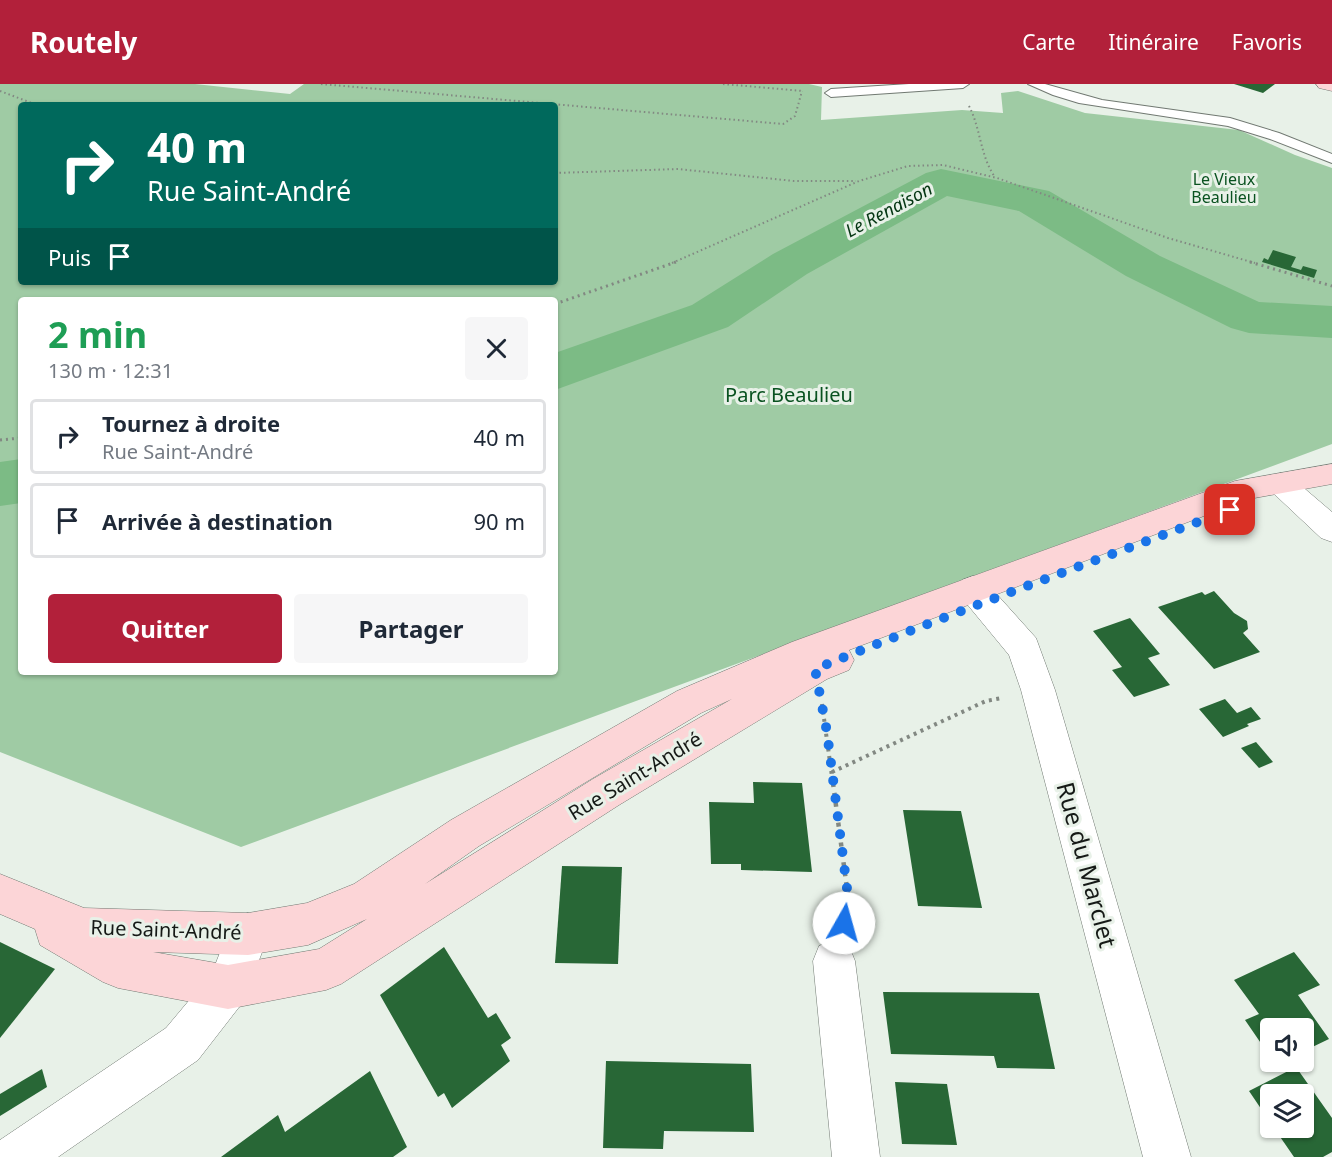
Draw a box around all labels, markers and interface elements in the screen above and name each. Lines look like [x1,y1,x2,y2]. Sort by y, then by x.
text: Routely [30,23,137,61]
text: Carte [1022,28,1075,56]
text: Itinéraire [1108,28,1199,56]
text: Favoris [1232,28,1302,56]
text: 40 m [147,118,247,175]
icon: right [48,126,126,204]
park label: Le Vieux Beaulieu [1191,168,1257,208]
text: Rue Saint-André [147,172,351,209]
water label: Le Renaison [841,176,936,242]
icon: arrive [103,240,136,273]
text: Puis [48,242,91,272]
text: 2 min [48,310,147,359]
button: close [465,317,528,380]
text: 130 m · 12:31 [48,357,173,384]
park label: Parc Beaulieu [725,381,853,408]
text: Tournez à droite [102,408,280,438]
icon: right [51,420,84,453]
text: 40 m [474,422,525,452]
text: Rue Saint-André [102,438,253,465]
pin [1204,484,1255,535]
icon: arrive [1213,493,1246,526]
icon: arrive [51,504,84,537]
text: Arrivée à destination [102,506,333,536]
text: 90 m [474,506,525,536]
button: Quitter [48,594,282,663]
button: Partager [294,594,528,663]
street label: Rue Saint-André [563,725,707,826]
street label: Rue du Marclet [1050,778,1125,951]
position arrow [812,891,876,955]
street label: Rue Saint-André [90,913,242,946]
map controls [1260,1018,1314,1138]
button: sound [1260,1018,1314,1072]
button: layers [1260,1084,1314,1138]

